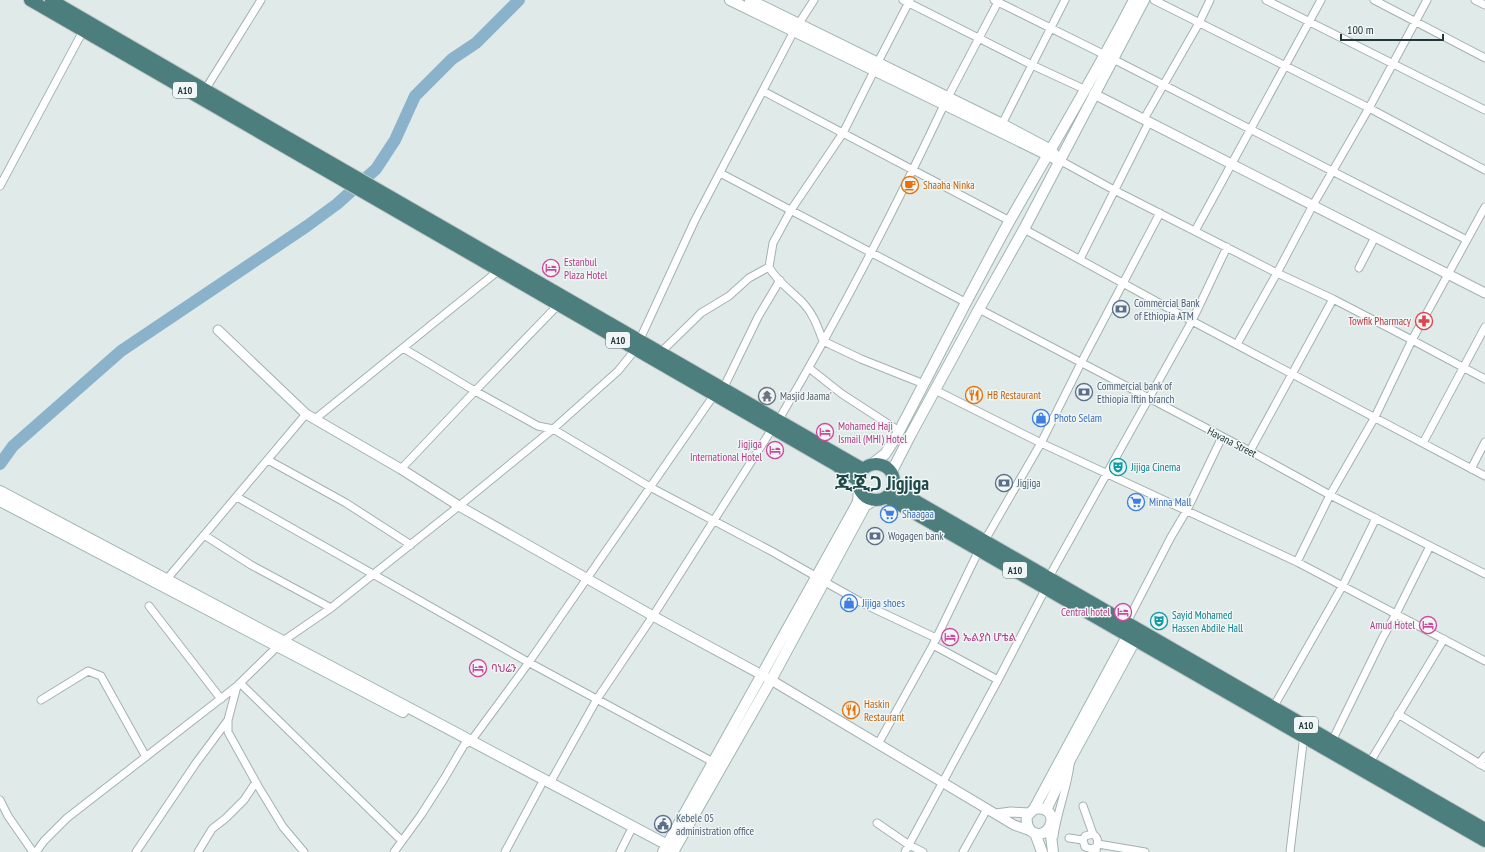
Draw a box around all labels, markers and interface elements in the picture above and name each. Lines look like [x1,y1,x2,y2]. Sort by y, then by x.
scale bar [1341,16,1443,42]
text: 100 m [1347,22,1374,37]
road number: A10 [173,82,197,98]
cafe icon: Shaaha Ninka [900,175,920,195]
place label: Shaaha Ninka [923,178,975,192]
place label: Estanbul Plaza Hotel [564,255,608,282]
hotel icon: Estanbul Plaza Hotel [541,258,561,278]
place label: Commercial Bank of Ethiopia ATM [1134,296,1200,323]
bank icon: Commercial Bank of Ethiopia ATM [1111,299,1131,319]
pharmacy icon: Towfik Pharmacy [1414,311,1434,331]
place label: Towfik Pharmacy [1348,314,1412,328]
road number: A10 [606,332,630,348]
place label: Commercial bank of Ethiopia Iftin branch [1097,379,1174,406]
bank icon: Commercial bank of Ethiopia Iftin branch [1074,382,1094,402]
restaurant icon: HB Restaurant [964,385,984,405]
temple icon: Masjid Jaama' [757,386,777,406]
place label: HB Restaurant [987,388,1041,402]
place label: Masjid Jaama' [780,389,832,403]
shop icon: Photo Selam [1031,408,1051,428]
place label: Photo Selam [1054,411,1102,425]
place label: Mohamed Haji Ismail (MHI) Hotel [838,419,907,446]
hotel icon: Mohamed Haji Ismail (MHI) Hotel [815,422,835,442]
street label: Havana Street [1205,424,1259,460]
place label: Jigjiga International Hotel [690,437,762,464]
hotel icon: Jigjiga International Hotel [765,440,785,460]
theatre icon: Jijiga Cinema [1108,457,1128,477]
place label: Jijiga Cinema [1130,460,1181,474]
district label: ጂጂጋ Jigjiga [835,471,929,495]
bank icon: Jigjiga [994,473,1014,493]
place label: Jigjiga [1016,476,1041,490]
supermarket icon: Minna Mall [1126,492,1146,512]
place label: Minna Mall [1149,495,1192,509]
supermarket icon: Shaagaa [879,504,899,524]
place label: Shaagaa [902,507,934,521]
bank icon: Wogagen bank [865,526,885,546]
place label: Wogagen bank [888,529,944,543]
road number: A10 [1003,562,1027,578]
shop icon: Jijiga shoes [839,593,859,613]
place label: Jijiga shoes [861,596,905,610]
hotel icon: Central hotel [1113,602,1133,622]
place label: Central hotel [1061,605,1110,619]
place label: Sayid Mohamed Hassen Abdile Hall [1172,608,1244,635]
theatre icon: Sayid Mohamed Hassen Abdile Hall [1149,611,1169,631]
hotel icon: Amud Hotel [1418,615,1438,635]
place label: Amud Hotel [1370,618,1415,632]
hotel icon: ኤልያስ ሆቴል [940,627,960,647]
place label: ኤልያስ ሆቴል [963,630,1017,644]
hotel icon: ባህሬን [468,658,488,678]
place label: ባህሬን [491,661,517,675]
place label: Haskin Restaurant [864,697,905,724]
restaurant icon: Haskin Restaurant [841,700,861,720]
road number: A10 [1294,717,1318,733]
place label: Kebele 05 administration office [676,811,754,838]
public building icon: Kebele 05 administration office [653,814,673,834]

